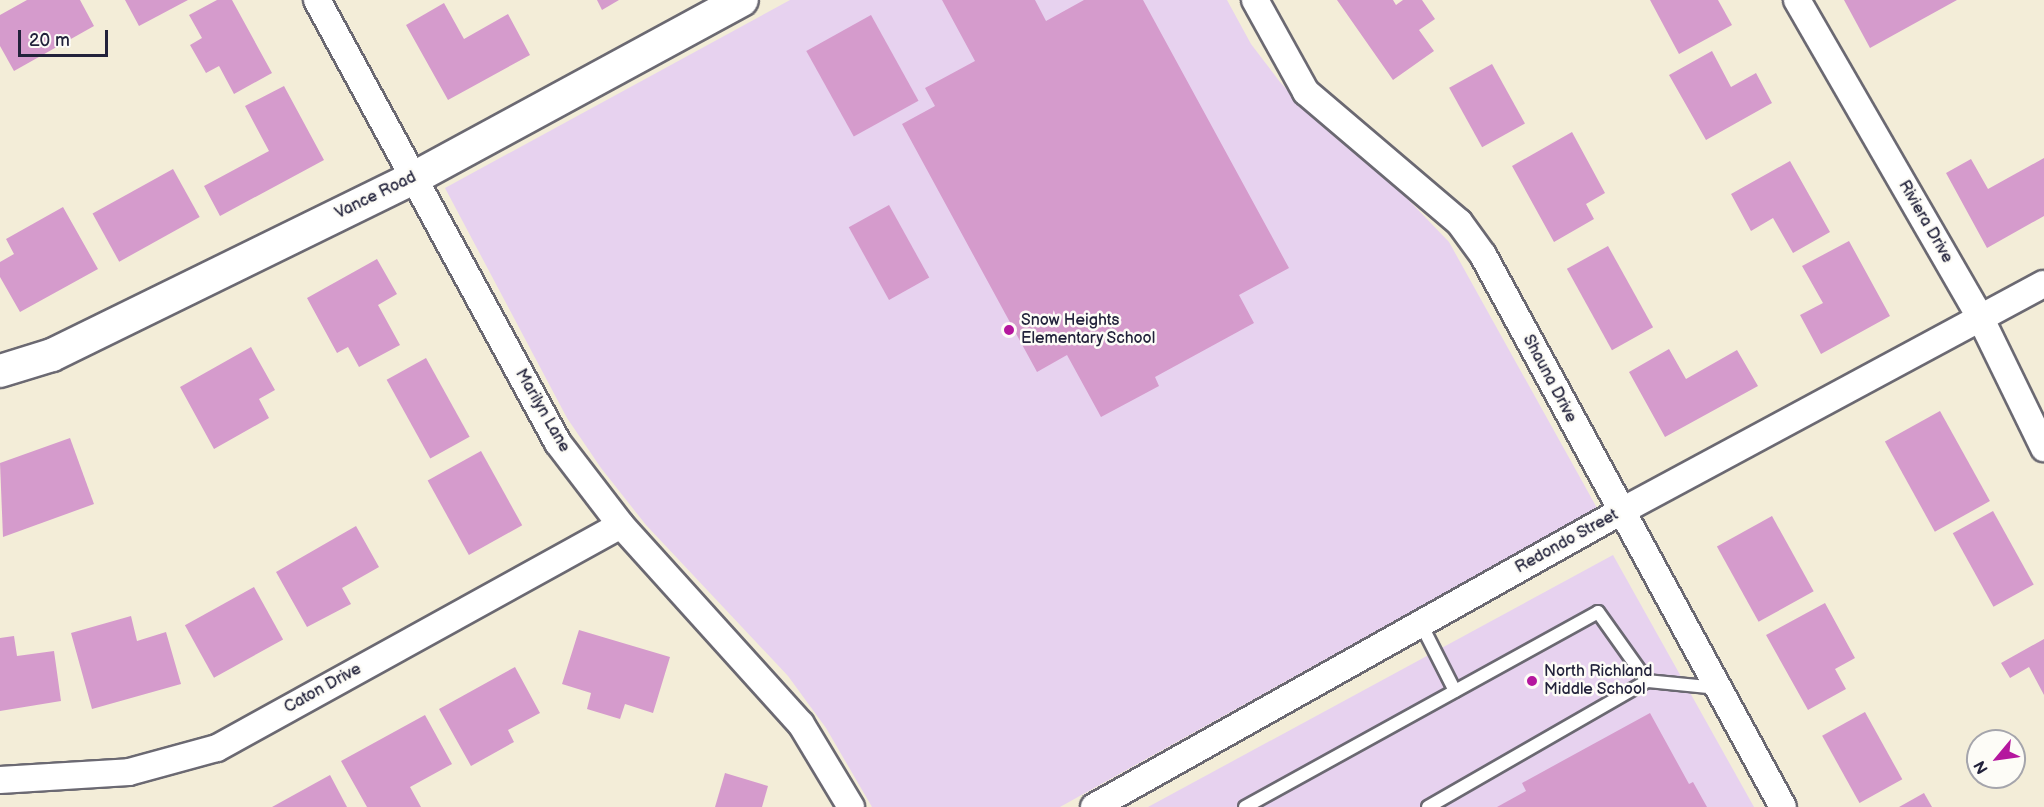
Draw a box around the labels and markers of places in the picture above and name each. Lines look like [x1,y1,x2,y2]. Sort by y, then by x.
place label: Snow Heights Elementary School [1021,311,1157,349]
marker: Snow Heights Elementary School [1002,323,1016,337]
place label: North Richland Middle School [1544,662,1652,700]
marker: North Richland Middle School [1525,674,1539,688]

